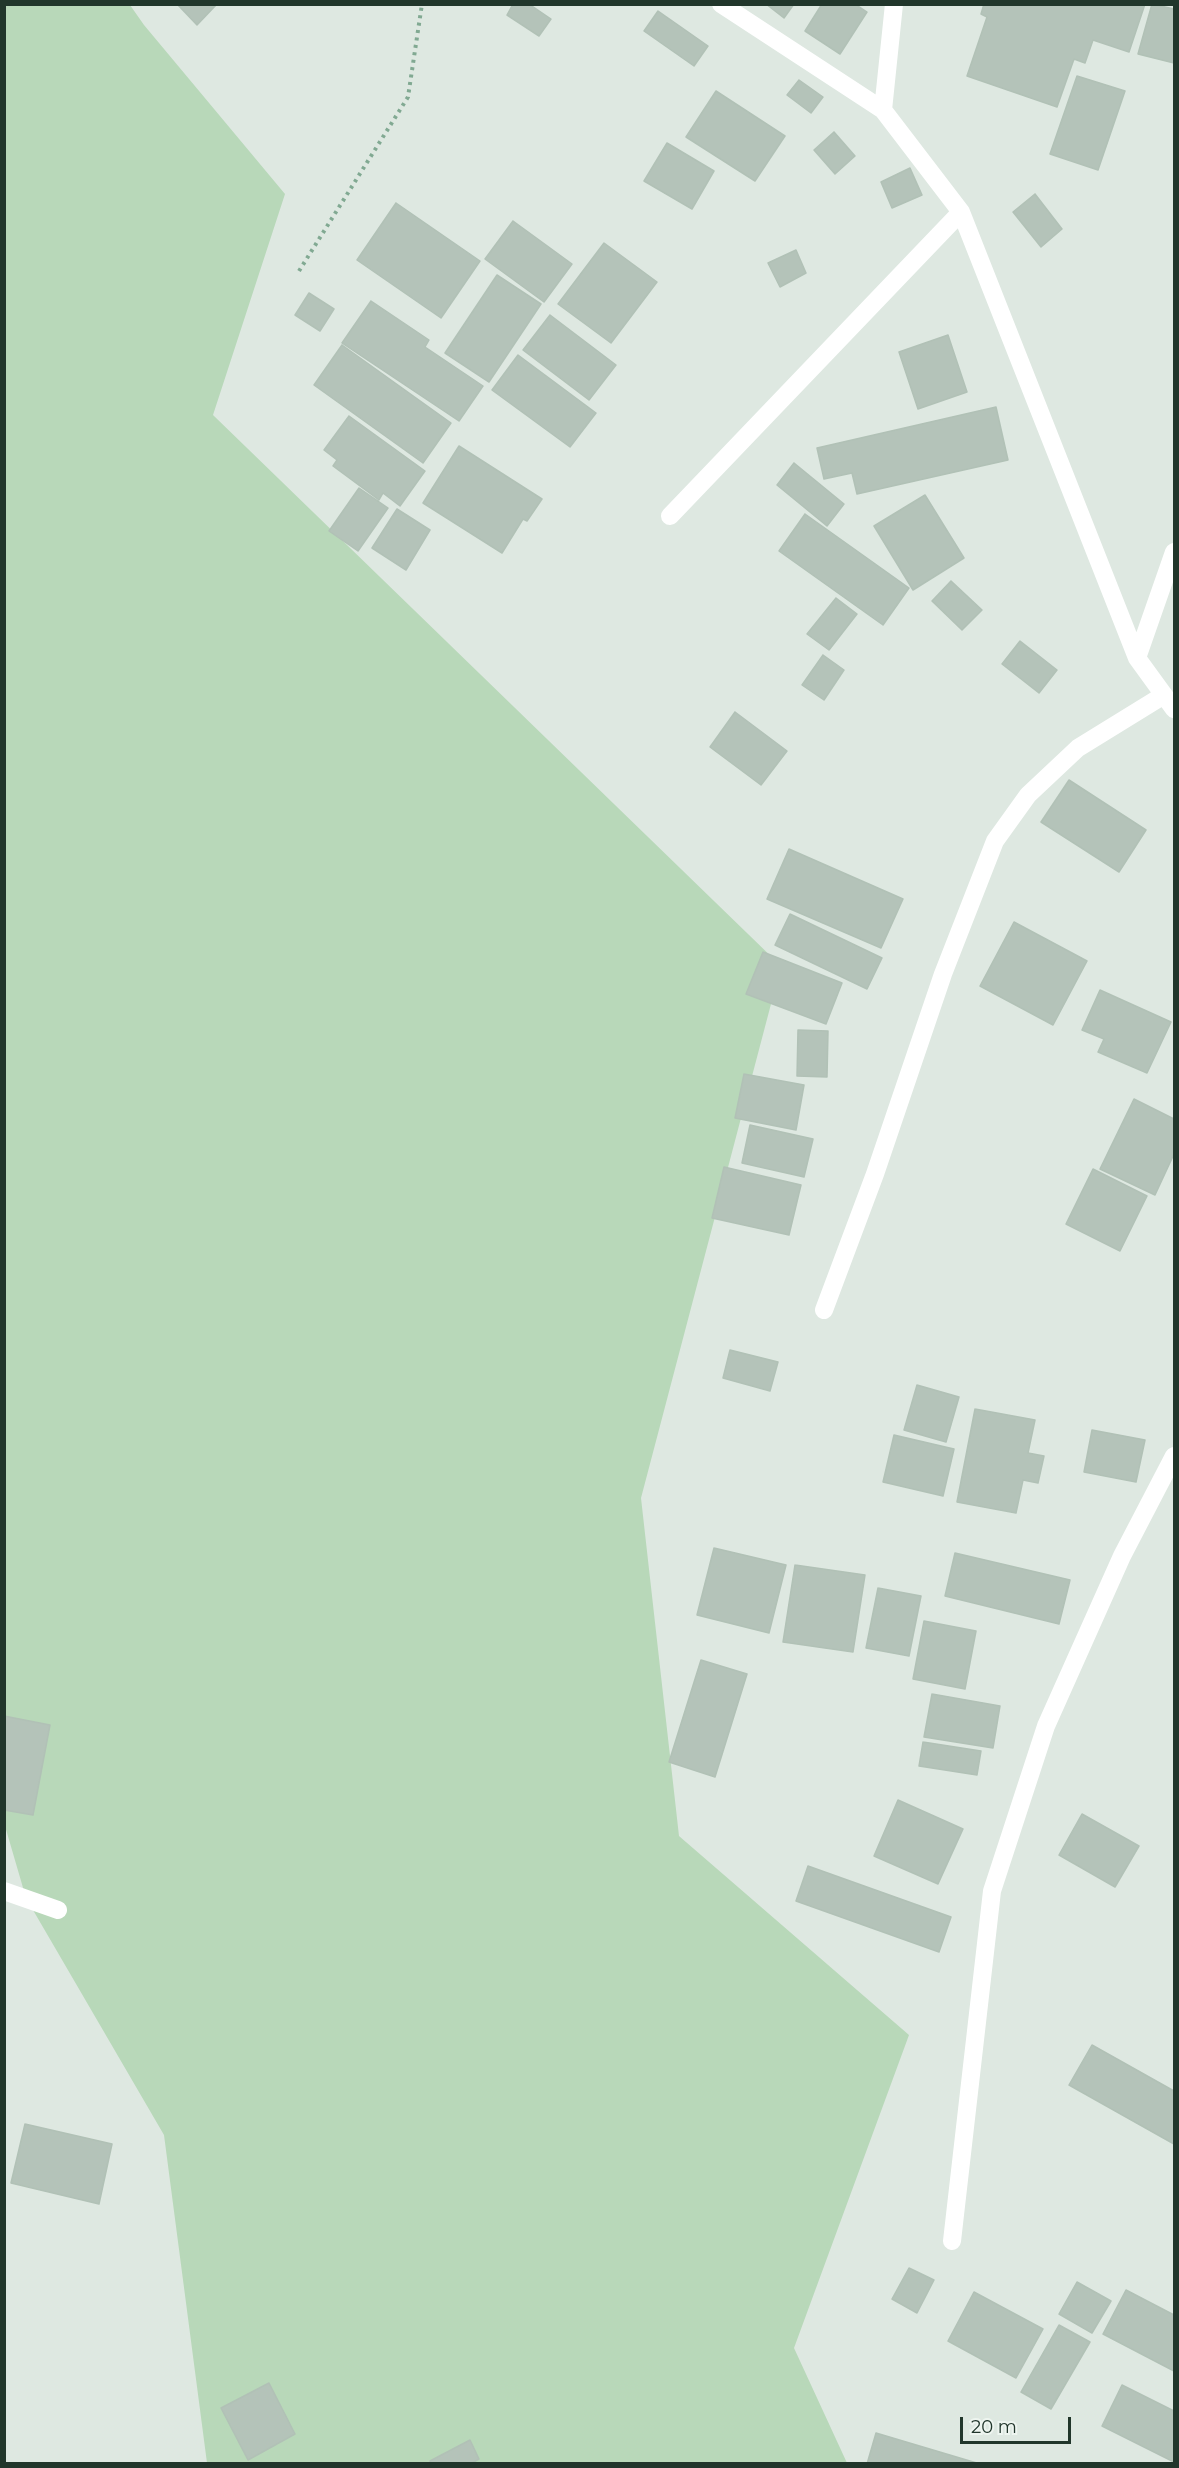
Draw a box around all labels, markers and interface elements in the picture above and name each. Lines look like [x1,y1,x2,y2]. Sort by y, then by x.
scale bar [963,2405,1074,2443]
text: 20 m [971,2416,1017,2438]

